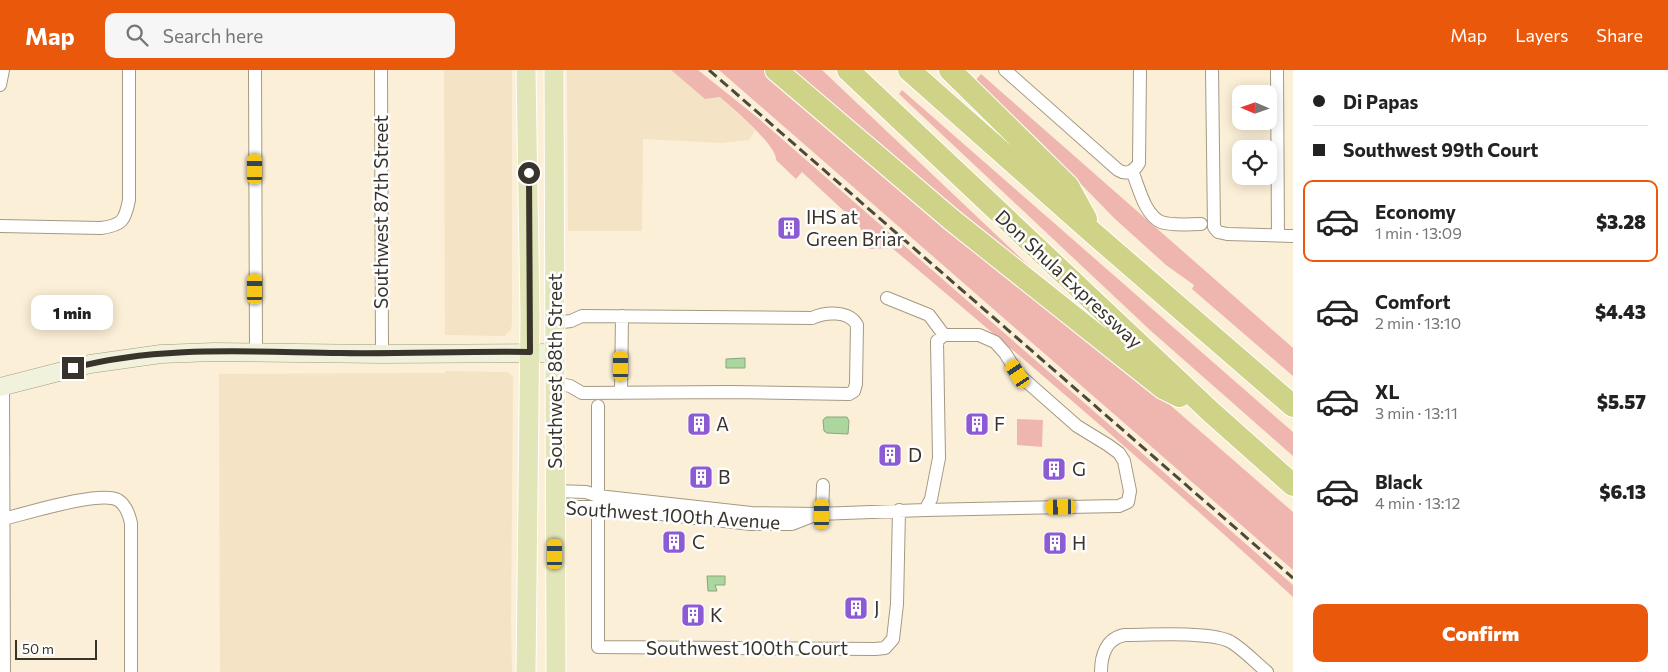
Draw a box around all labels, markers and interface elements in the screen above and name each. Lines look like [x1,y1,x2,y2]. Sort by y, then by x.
search box [105,13,455,58]
text: Map [25,21,75,50]
icon: search [123,21,151,49]
text: Search here [163,24,263,47]
text: Map [1450,24,1487,46]
text: Layers [1515,24,1568,46]
text: Share [1596,24,1643,46]
north arrow [1232,85,1278,130]
map controls [1232,85,1277,185]
text: Di Papas [1343,90,1418,113]
street label: Southwest 87th Street [369,115,392,309]
text: Southwest 99th Court [1343,138,1538,161]
button: locate [1232,140,1277,185]
car [247,154,262,184]
route start [518,162,540,184]
icon: car [1315,199,1360,244]
text: Economy [1375,200,1456,223]
place label: IHS at Green Briar [806,205,904,250]
street label: Don Shula Expressway [991,205,1148,353]
text: $3.28 [1596,210,1646,233]
building icon: IHS at Green Briar [776,215,802,241]
text: 1 min · 13:09 [1375,223,1462,242]
street label: Southwest 88th Street [543,273,566,469]
car [247,274,262,304]
icon: car [1315,289,1360,334]
text: Comfort [1375,290,1451,313]
callout: 1 min [32,296,114,330]
text: $4.43 [1595,300,1646,323]
text: 1 min [53,303,91,322]
text: 2 min · 13:10 [1375,313,1461,332]
car [613,351,628,381]
route end [62,357,84,379]
car [1003,357,1032,391]
icon: car [1315,379,1360,424]
text: XL [1375,380,1400,403]
text: $5.57 [1597,390,1646,413]
text: 3 min · 13:11 [1375,403,1458,422]
building icon: A [686,411,712,437]
building icon: F [964,411,990,437]
place label: A [716,412,729,435]
place label: F [994,412,1005,435]
building icon: D [877,442,903,468]
place label: D [908,443,922,466]
building icon: G [1041,456,1067,482]
place label: G [1072,457,1086,480]
building icon: B [688,464,714,490]
place label: B [718,465,730,488]
icon: car [1315,469,1360,514]
text: Black [1375,470,1423,493]
text: $6.13 [1599,480,1646,503]
text: 4 min · 13:12 [1375,493,1460,512]
street label: Southwest 100th Avenue [565,496,781,533]
car [814,499,829,529]
car [1045,499,1076,515]
building icon: C [661,529,687,555]
place label: C [692,530,705,553]
building icon: H [1042,530,1068,556]
place label: H [1072,531,1086,554]
car [547,539,562,569]
building icon: J [843,595,869,621]
place label: J [874,596,880,619]
building icon: K [680,602,706,628]
place label: K [710,603,723,626]
button: Confirm [1313,604,1648,662]
street label: Southwest 100th Court [646,636,848,659]
scale bar [15,637,98,660]
text: 50 m [22,640,54,657]

